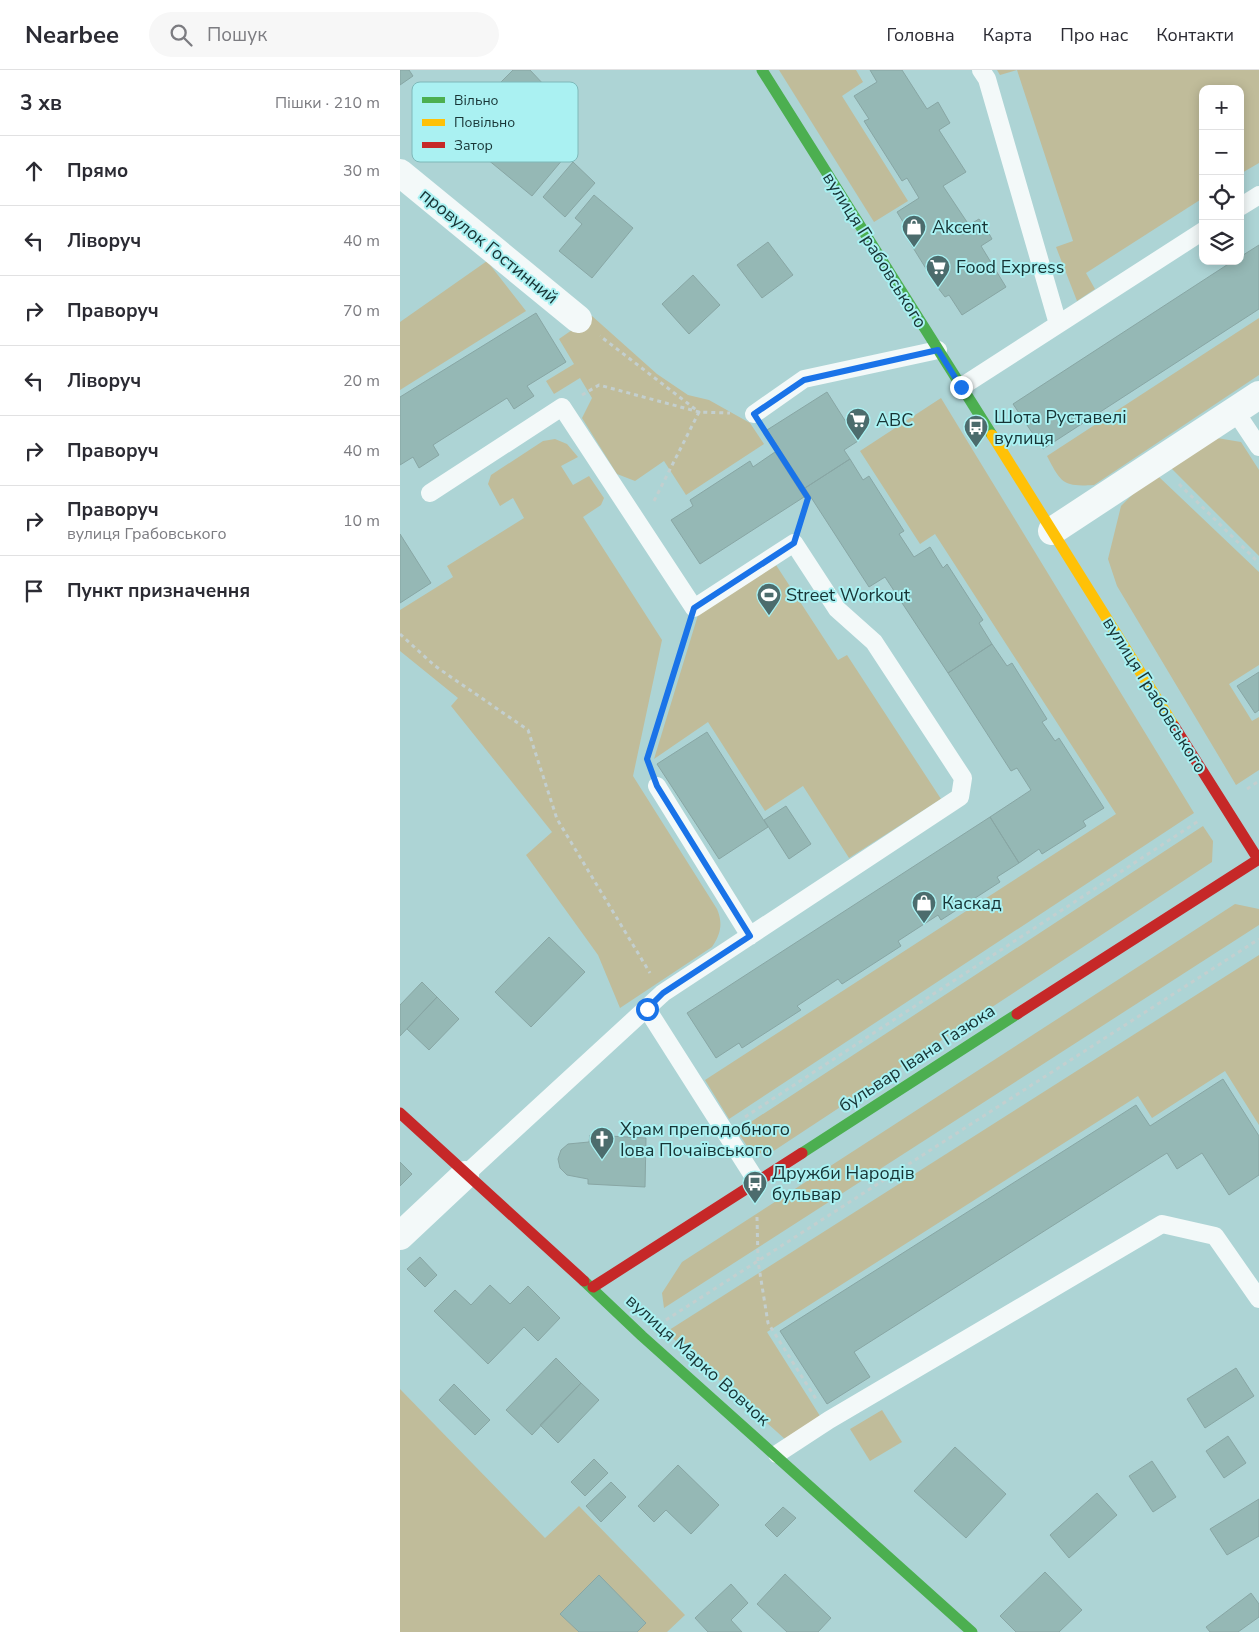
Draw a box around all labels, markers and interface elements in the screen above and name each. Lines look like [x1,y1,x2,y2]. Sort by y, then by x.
search box [149,12,499,57]
text: Nearbee [25,19,119,51]
icon: search [167,21,195,49]
text: Пошук [207,22,267,48]
text: Головна [886,23,955,47]
text: Карта [983,23,1032,47]
text: Про нас [1060,23,1128,47]
text: Контакти [1156,23,1234,47]
legend [412,82,578,162]
map controls [1199,85,1244,265]
button: + [1199,85,1244,130]
text: 3 хв [20,89,62,117]
text: Вільно [454,91,499,110]
text: Пішки · 210 m [275,92,380,114]
text: Повільно [454,113,515,132]
button: − [1199,130,1244,175]
text: Затор [454,136,493,155]
icon: ahead [20,157,48,185]
text: Прямо [67,158,128,184]
text: 30 m [343,160,380,182]
street label: вулиця Грабовського [817,168,933,332]
button: locate [1199,175,1244,220]
street label: провулок Гостинний [415,183,563,309]
shop icon: Akcent [901,214,927,248]
place label: Akcent [932,215,989,239]
button: layers [1199,220,1244,265]
icon: left [20,227,48,255]
text: Ліворуч [67,228,141,254]
text: 40 m [343,230,380,252]
supermarket icon: Food Express [925,254,951,288]
place label: Food Express [956,255,1064,279]
icon: right [20,297,48,325]
text: Праворуч [67,298,159,324]
text: 70 m [343,300,380,322]
icon: left [20,367,48,395]
text: Ліворуч [67,368,141,394]
text: 20 m [343,370,380,392]
route end [950,376,973,399]
place label: Шота Руставелі вулиця [994,405,1127,450]
supermarket icon: АВС [845,407,871,441]
place label: АВС [876,408,913,432]
bus stop icon: Шота Руставелі вулиця [963,414,989,448]
icon: right [20,437,48,465]
text: Праворуч [67,438,159,464]
text: 40 m [343,440,380,462]
text: Праворуч [67,497,159,523]
icon: right [20,507,48,535]
text: 10 m [343,510,380,532]
text: вулиця Грабовського [67,523,227,545]
icon: arrive [20,577,48,605]
text: Пункт призначення [67,578,250,604]
sports icon: Street Workout [756,582,782,616]
place label: Street Workout [786,583,911,607]
street label: вулиця Грабовського [1097,613,1213,777]
shop icon: Каскад [911,890,937,924]
place label: Каскад [942,891,1002,915]
route start [636,998,659,1021]
street label: бульвар Івана Газюка [834,998,1000,1118]
place label: Храм преподобного Іова Почаївського [620,1117,790,1162]
church icon: Храм преподобного Іова Почаївського [589,1126,615,1160]
place label: Дружби Народів бульвар [772,1161,915,1206]
bus stop icon: Дружби Народів бульвар [742,1170,768,1204]
street label: вулиця Марко Вовчок [621,1289,776,1432]

